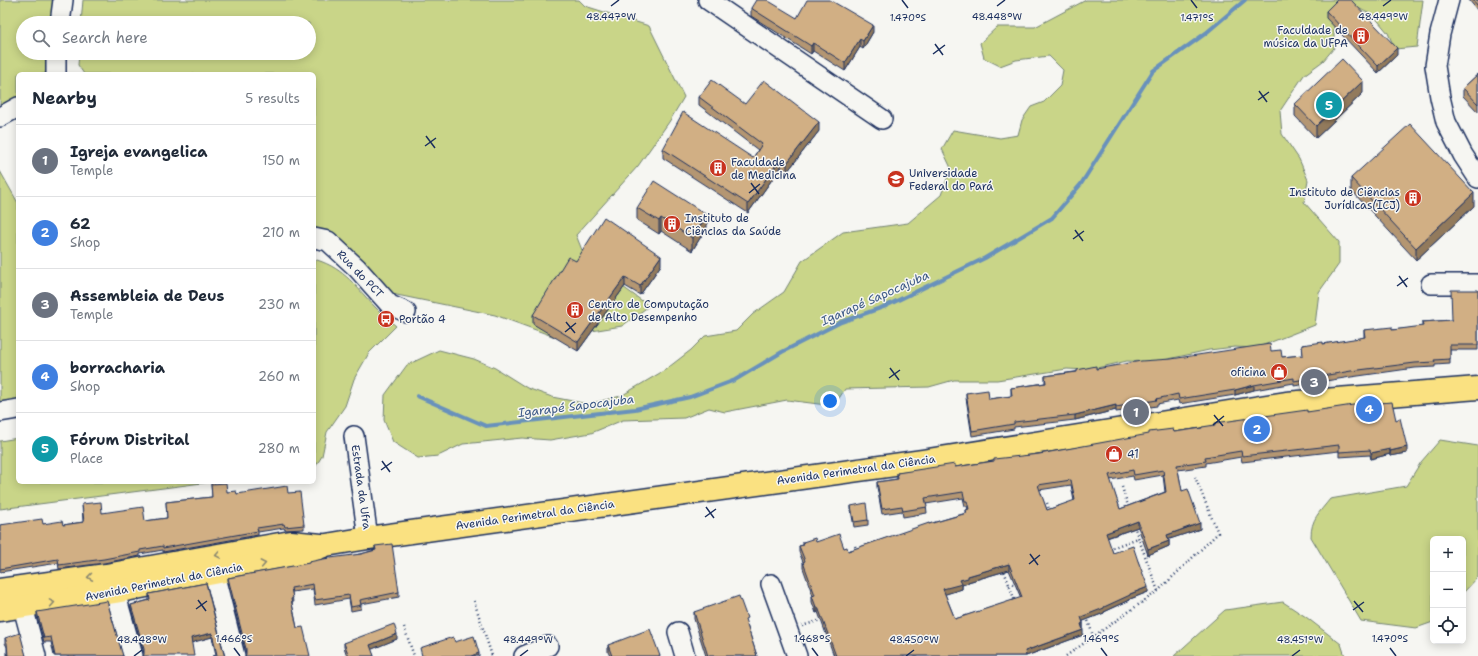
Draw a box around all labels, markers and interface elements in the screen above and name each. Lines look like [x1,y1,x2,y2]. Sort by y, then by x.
text: 48.447°W [586,10,636,23]
text: 48.448°W [972,10,1023,23]
text: 48.449°W [1358,10,1409,23]
text: 1.470°S [890,11,927,24]
text: 1.471°S [1180,11,1214,24]
search box [16,16,316,60]
place label: Faculdade de música da UFPA [1263,23,1348,51]
building icon: Faculdade de música da UFPA [1351,26,1371,46]
icon: search [30,27,52,49]
text: Search here [62,28,148,48]
text: Nearby [32,87,97,109]
text: 5 results [245,90,300,107]
pin: 5 [1316,90,1342,120]
text: Igreja evangelica [70,142,208,162]
text: 1 [42,152,48,169]
text: 150 m [262,152,300,169]
place label: Faculdade de Medicina [731,155,796,183]
building icon: Faculdade de Medicina [708,158,728,178]
text: Temple [70,162,113,179]
place label: Universidade Federal do Pará [909,166,993,194]
school or university icon: Universidade Federal do Pará [886,169,906,189]
place label: Instituto de Ciências Jurídicas(ICJ) [1289,185,1400,213]
building icon: Instituto de Ciências Jurídicas(ICJ) [1403,188,1423,208]
place label: Instituto de Ciências da Saúde [685,211,781,239]
text: 62 [70,214,91,234]
building icon: Instituto de Ciências da Saúde [662,214,682,234]
text: 2 [40,224,50,241]
text: 210 m [262,224,300,241]
text: Shop [70,234,100,251]
street label: Rua do PCT [333,247,387,301]
water label: Igarapé Sapocajuba [817,267,932,329]
text: Assembleia de Deus [70,286,224,306]
text: 3 [40,296,50,313]
text: 230 m [258,296,300,313]
place label: Centro de Computação de Alto Desempenho [588,297,709,325]
building icon: Centro de Computação de Alto Desempenho [565,300,585,320]
text: Temple [70,306,113,323]
bus stop icon: Portão 4 [376,309,396,329]
place label: Portão 4 [399,312,446,327]
text: borracharia [70,358,165,378]
shop icon: oficina [1269,362,1289,382]
place label: oficina [1230,365,1266,380]
pin: 3 [1301,367,1327,397]
text: 4 [40,368,50,385]
text: 260 m [258,368,300,385]
text: Shop [70,378,100,395]
water label: Igarapé Sapocajuba [516,391,635,421]
your location [820,391,840,411]
pin: 4 [1356,394,1382,424]
pin: 1 [1123,397,1149,427]
pin: 2 [1244,414,1270,444]
text: Fórum Distrital [70,430,190,450]
text: 5 [41,440,49,457]
text: 280 m [258,440,300,457]
street label: Estrada da Ufra [348,444,374,530]
shop icon: 41 [1104,444,1124,464]
place label: 41 [1127,447,1139,462]
text: Place [70,450,103,467]
street label: Avenida Perimetral da Ciência [776,451,936,489]
street label: Avenida Perimetral da Ciência [455,496,615,534]
map controls [1430,536,1466,644]
button: + [1430,536,1466,572]
one-way arrow [215,550,221,559]
street label: Avenida Perimetral da Ciência [84,559,244,605]
one-way arrow [260,560,266,568]
one-way arrow [87,572,93,581]
button: − [1430,572,1466,608]
one-way arrow [49,599,55,607]
button: locate [1430,608,1466,644]
text: 1.466°S [216,632,253,645]
text: 1.468°S [794,632,831,645]
text: 1.469°S [1083,632,1120,645]
text: 1.470°S [1372,632,1409,645]
text: 48.448°W [117,633,168,646]
text: 48.449°W [503,633,554,646]
text: 48.450°W [889,633,939,646]
text: 48.451°W [1277,633,1324,646]

